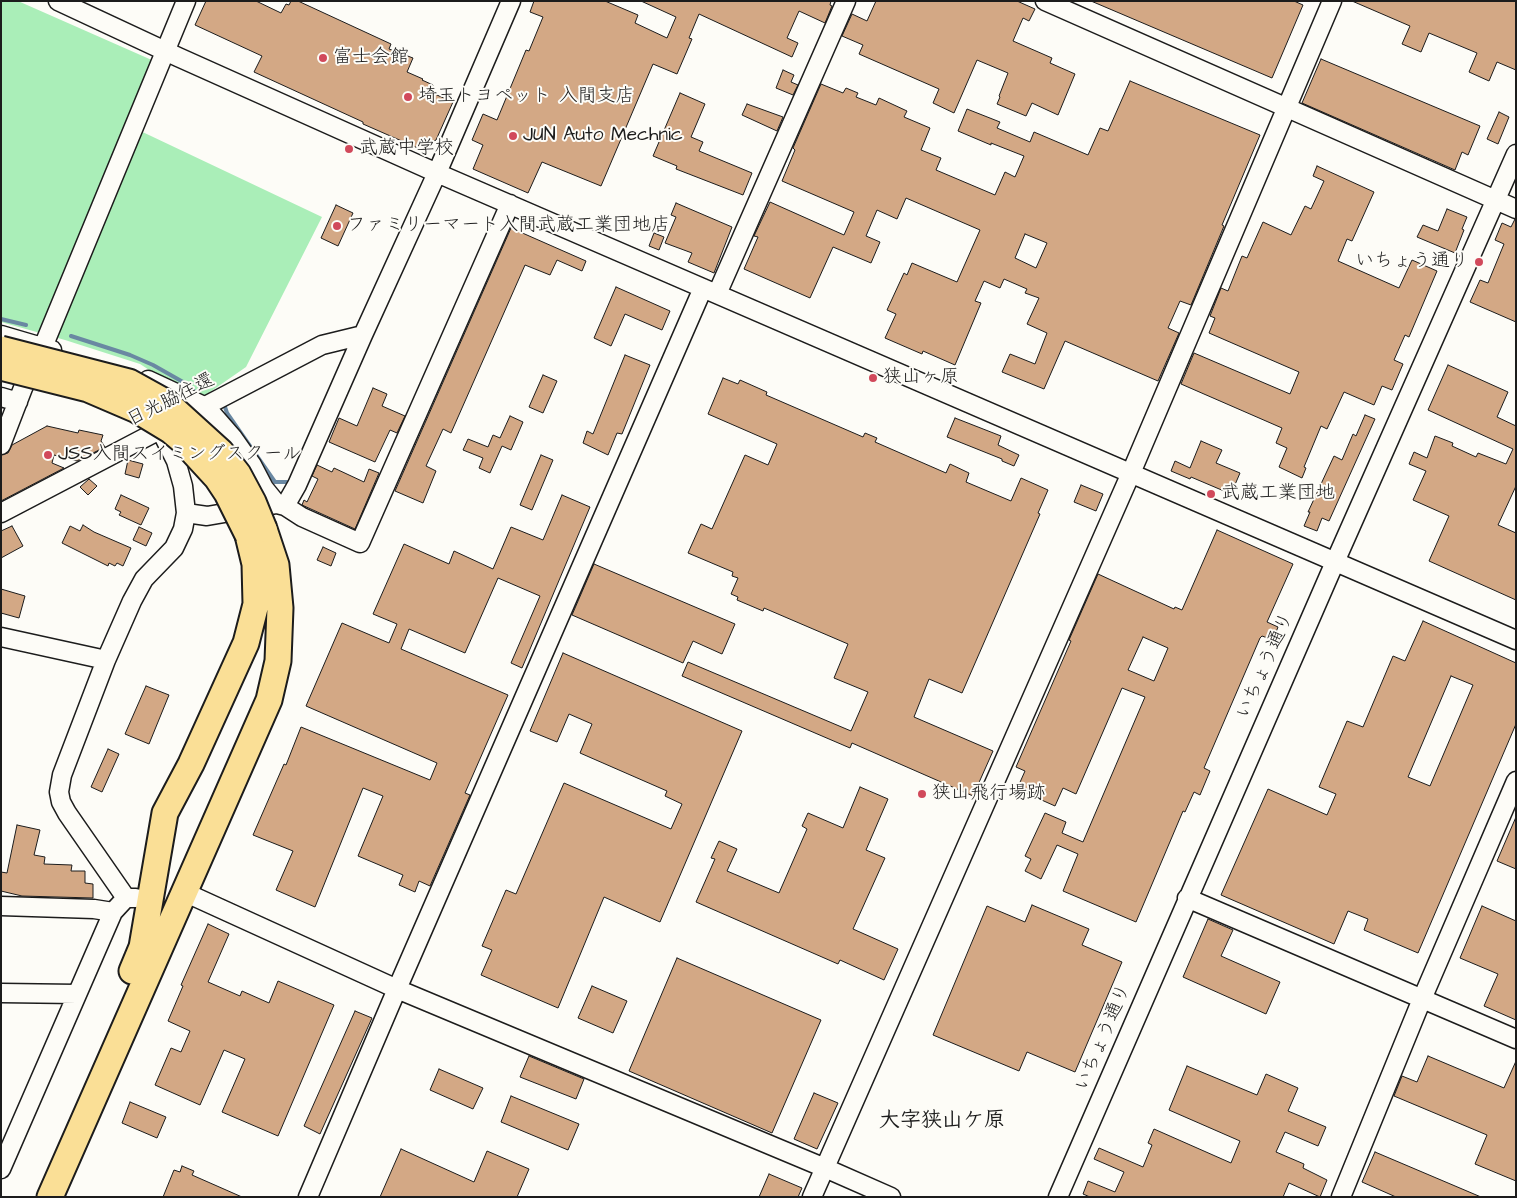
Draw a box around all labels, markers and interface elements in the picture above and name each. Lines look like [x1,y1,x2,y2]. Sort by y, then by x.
place label: 富士会館 [333,47,409,69]
marker: 富士会館 [317,52,329,64]
place label: 埼玉トヨペット 入間支店 [418,86,635,108]
marker: 埼玉トヨペット 入間支店 [402,91,414,103]
place label: JUN Auto Mechnic [523,125,683,147]
marker: JUN Auto Mechnic [507,130,519,142]
place label: 武蔵中学校 [359,138,454,160]
marker: 武蔵中学校 [343,143,355,155]
place label: ファミリーマート入間武蔵工業団地店 [347,215,670,237]
marker: ファミリーマート入間武蔵工業団地店 [331,220,343,232]
place label: いちょう通り [1355,251,1469,273]
marker: いちょう通り [1473,256,1485,268]
place label: 狭山ヶ原 [883,367,959,389]
street label: 日光脇往還 [124,369,218,433]
marker: 狭山ヶ原 [867,372,879,384]
place label: JSS入間スイミングスクール [58,444,301,466]
marker: JSS入間スイミングスクール [42,449,54,461]
place label: 武蔵工業団地 [1221,483,1335,505]
marker: 武蔵工業団地 [1205,488,1217,500]
street label: いちょう通り [1232,609,1300,723]
place label: 狭山飛行場跡 [932,783,1046,805]
marker: 狭山飛行場跡 [916,788,928,800]
street label: いちょう通り [1071,981,1137,1095]
district label: 大字狭山ケ原 [879,1109,1005,1135]

